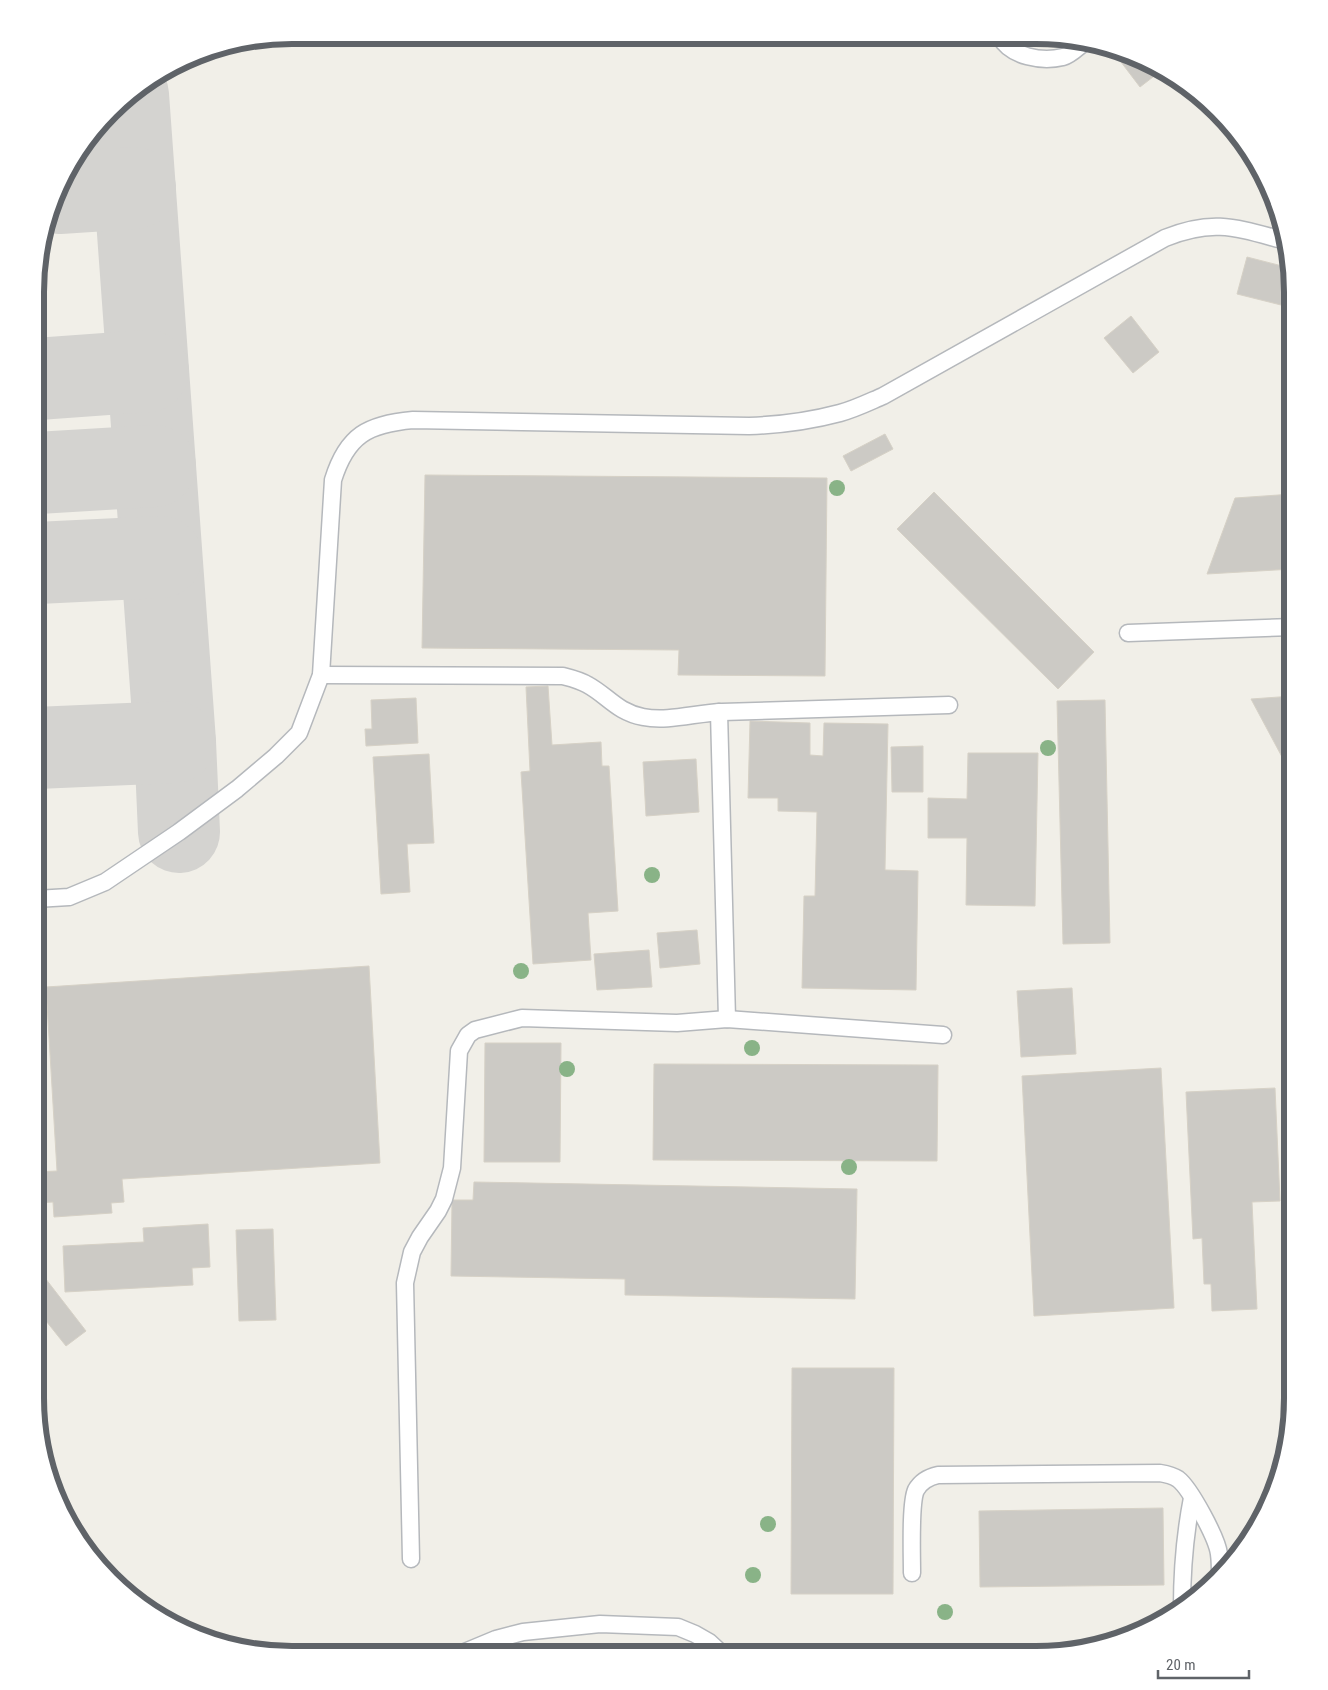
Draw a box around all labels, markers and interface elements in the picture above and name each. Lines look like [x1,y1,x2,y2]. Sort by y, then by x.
scale bar [1158,1648,1249,1680]
text: 20 m [1166,1656,1196,1674]

